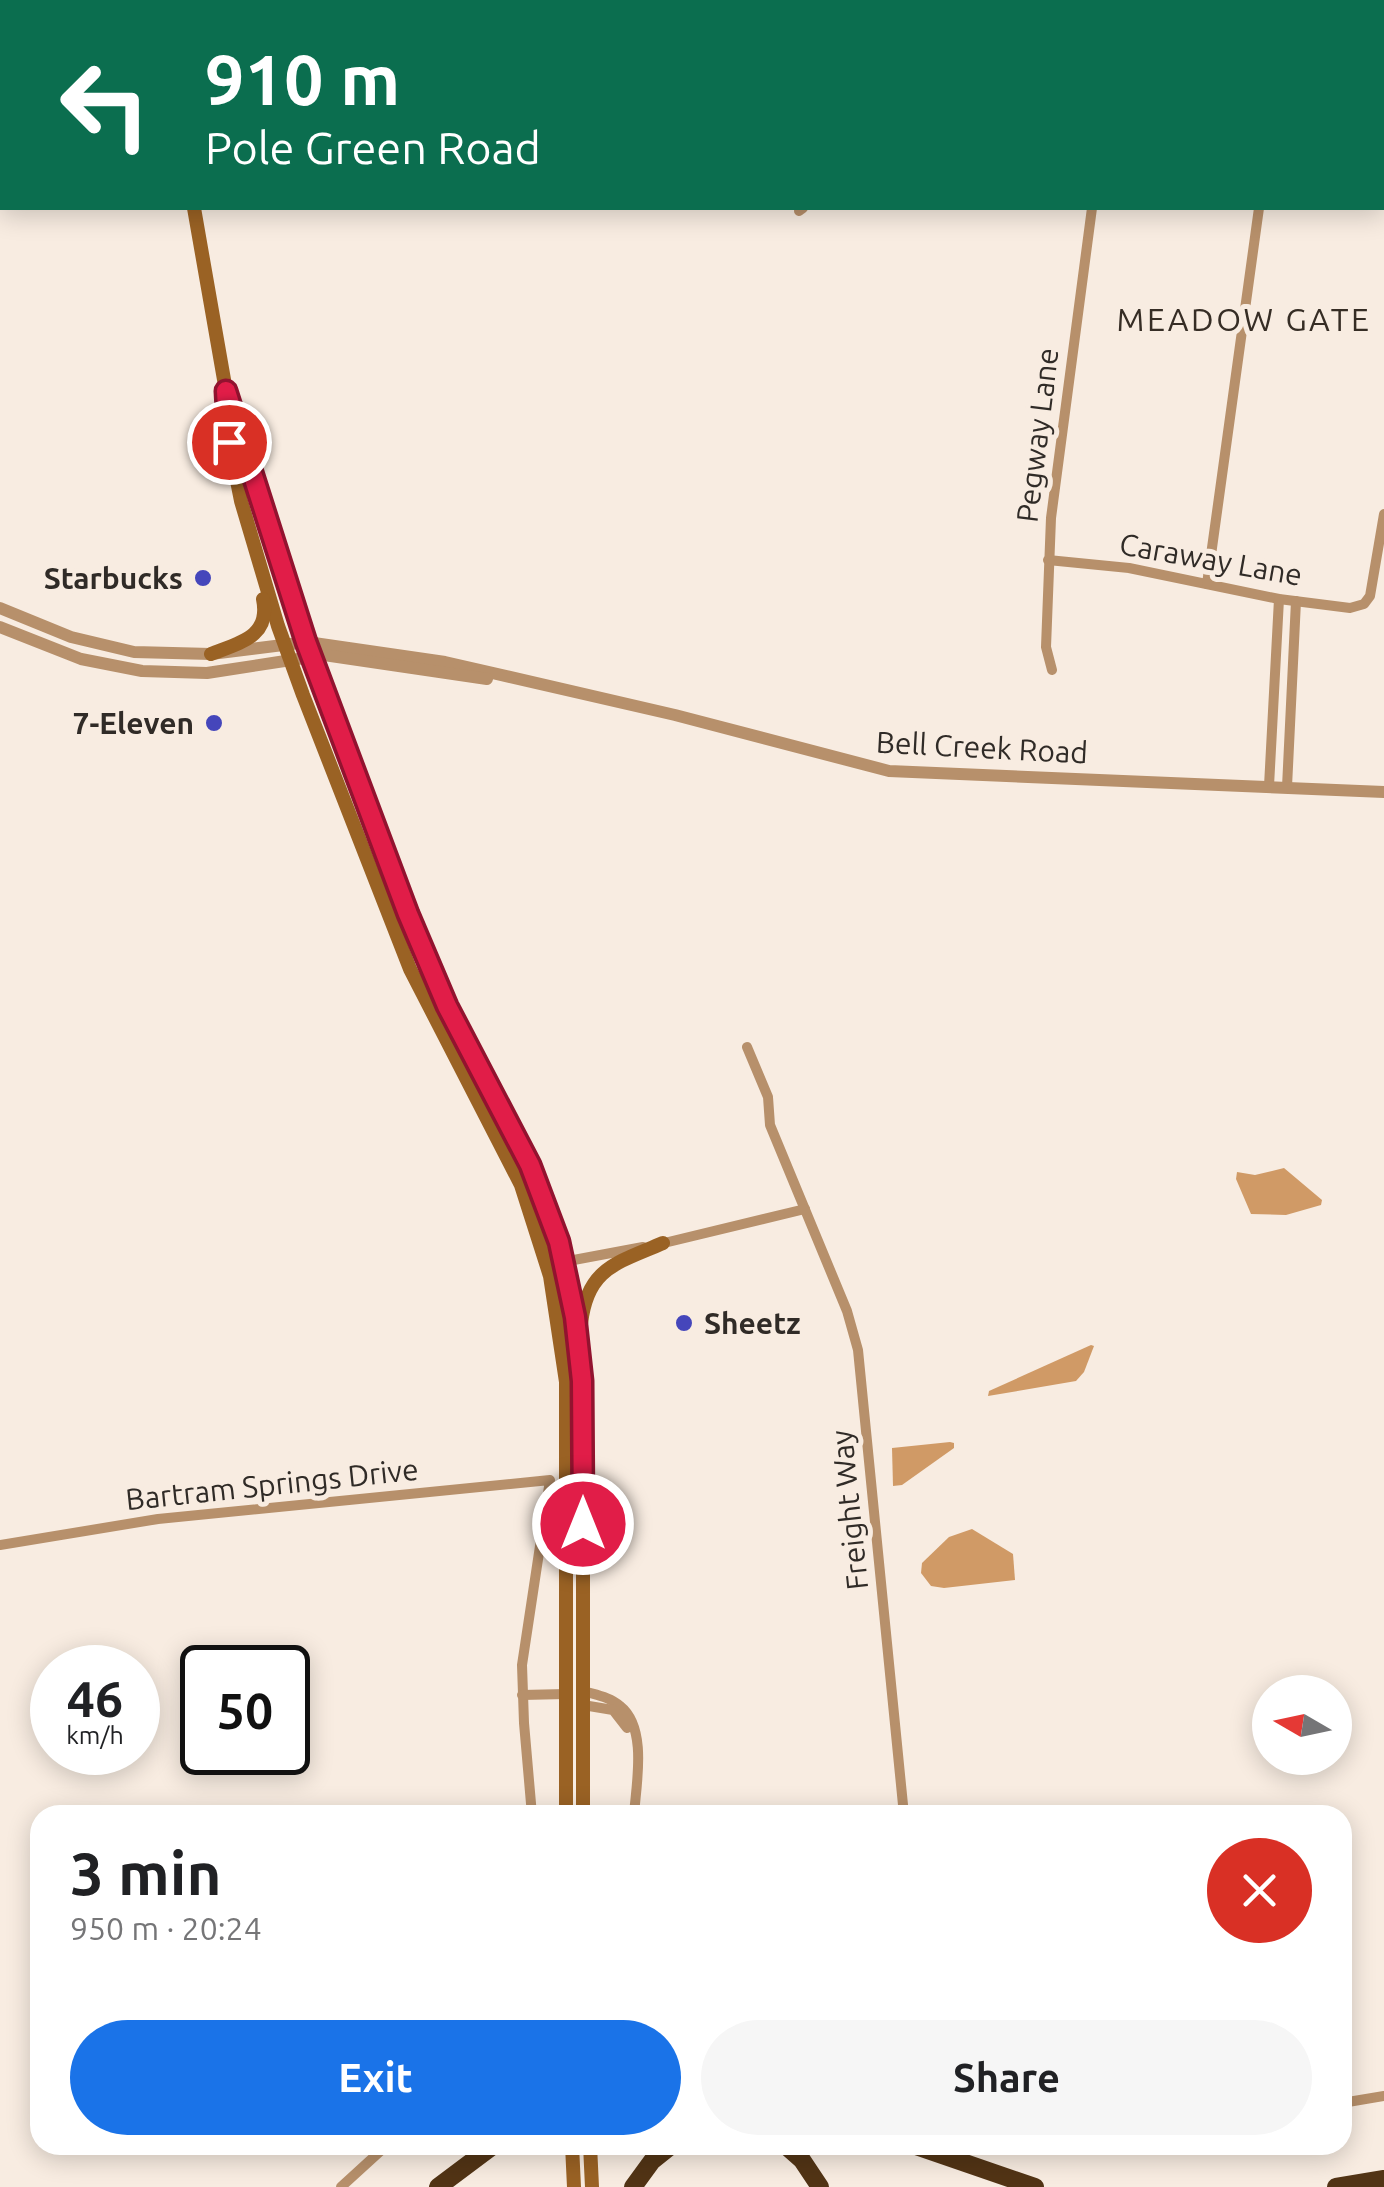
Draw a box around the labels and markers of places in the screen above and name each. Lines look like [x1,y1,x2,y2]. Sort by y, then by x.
pin [187,400,272,485]
place label: Starbucks [44,561,183,595]
marker: Starbucks [192,567,214,589]
place label: 7-Eleven [73,706,194,740]
marker: 7-Eleven [203,712,225,734]
place label: Sheetz [704,1306,801,1340]
marker: Sheetz [673,1312,695,1334]

